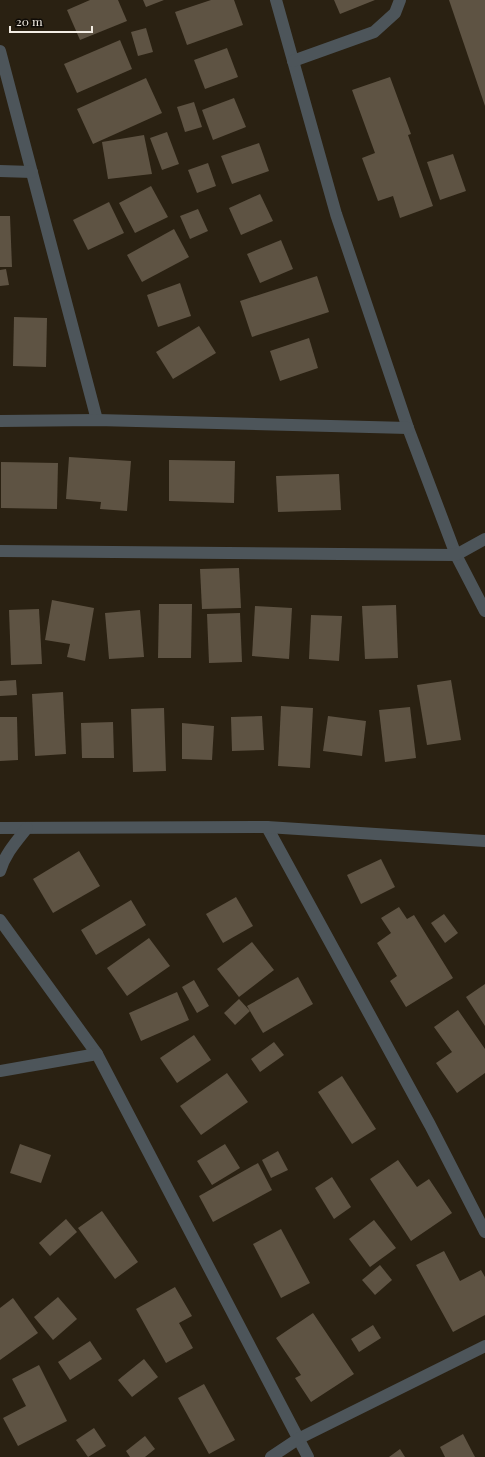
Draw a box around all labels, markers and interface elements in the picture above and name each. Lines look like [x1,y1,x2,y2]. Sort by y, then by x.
scale bar [10,8,92,34]
text: 20 m [16,13,43,29]

